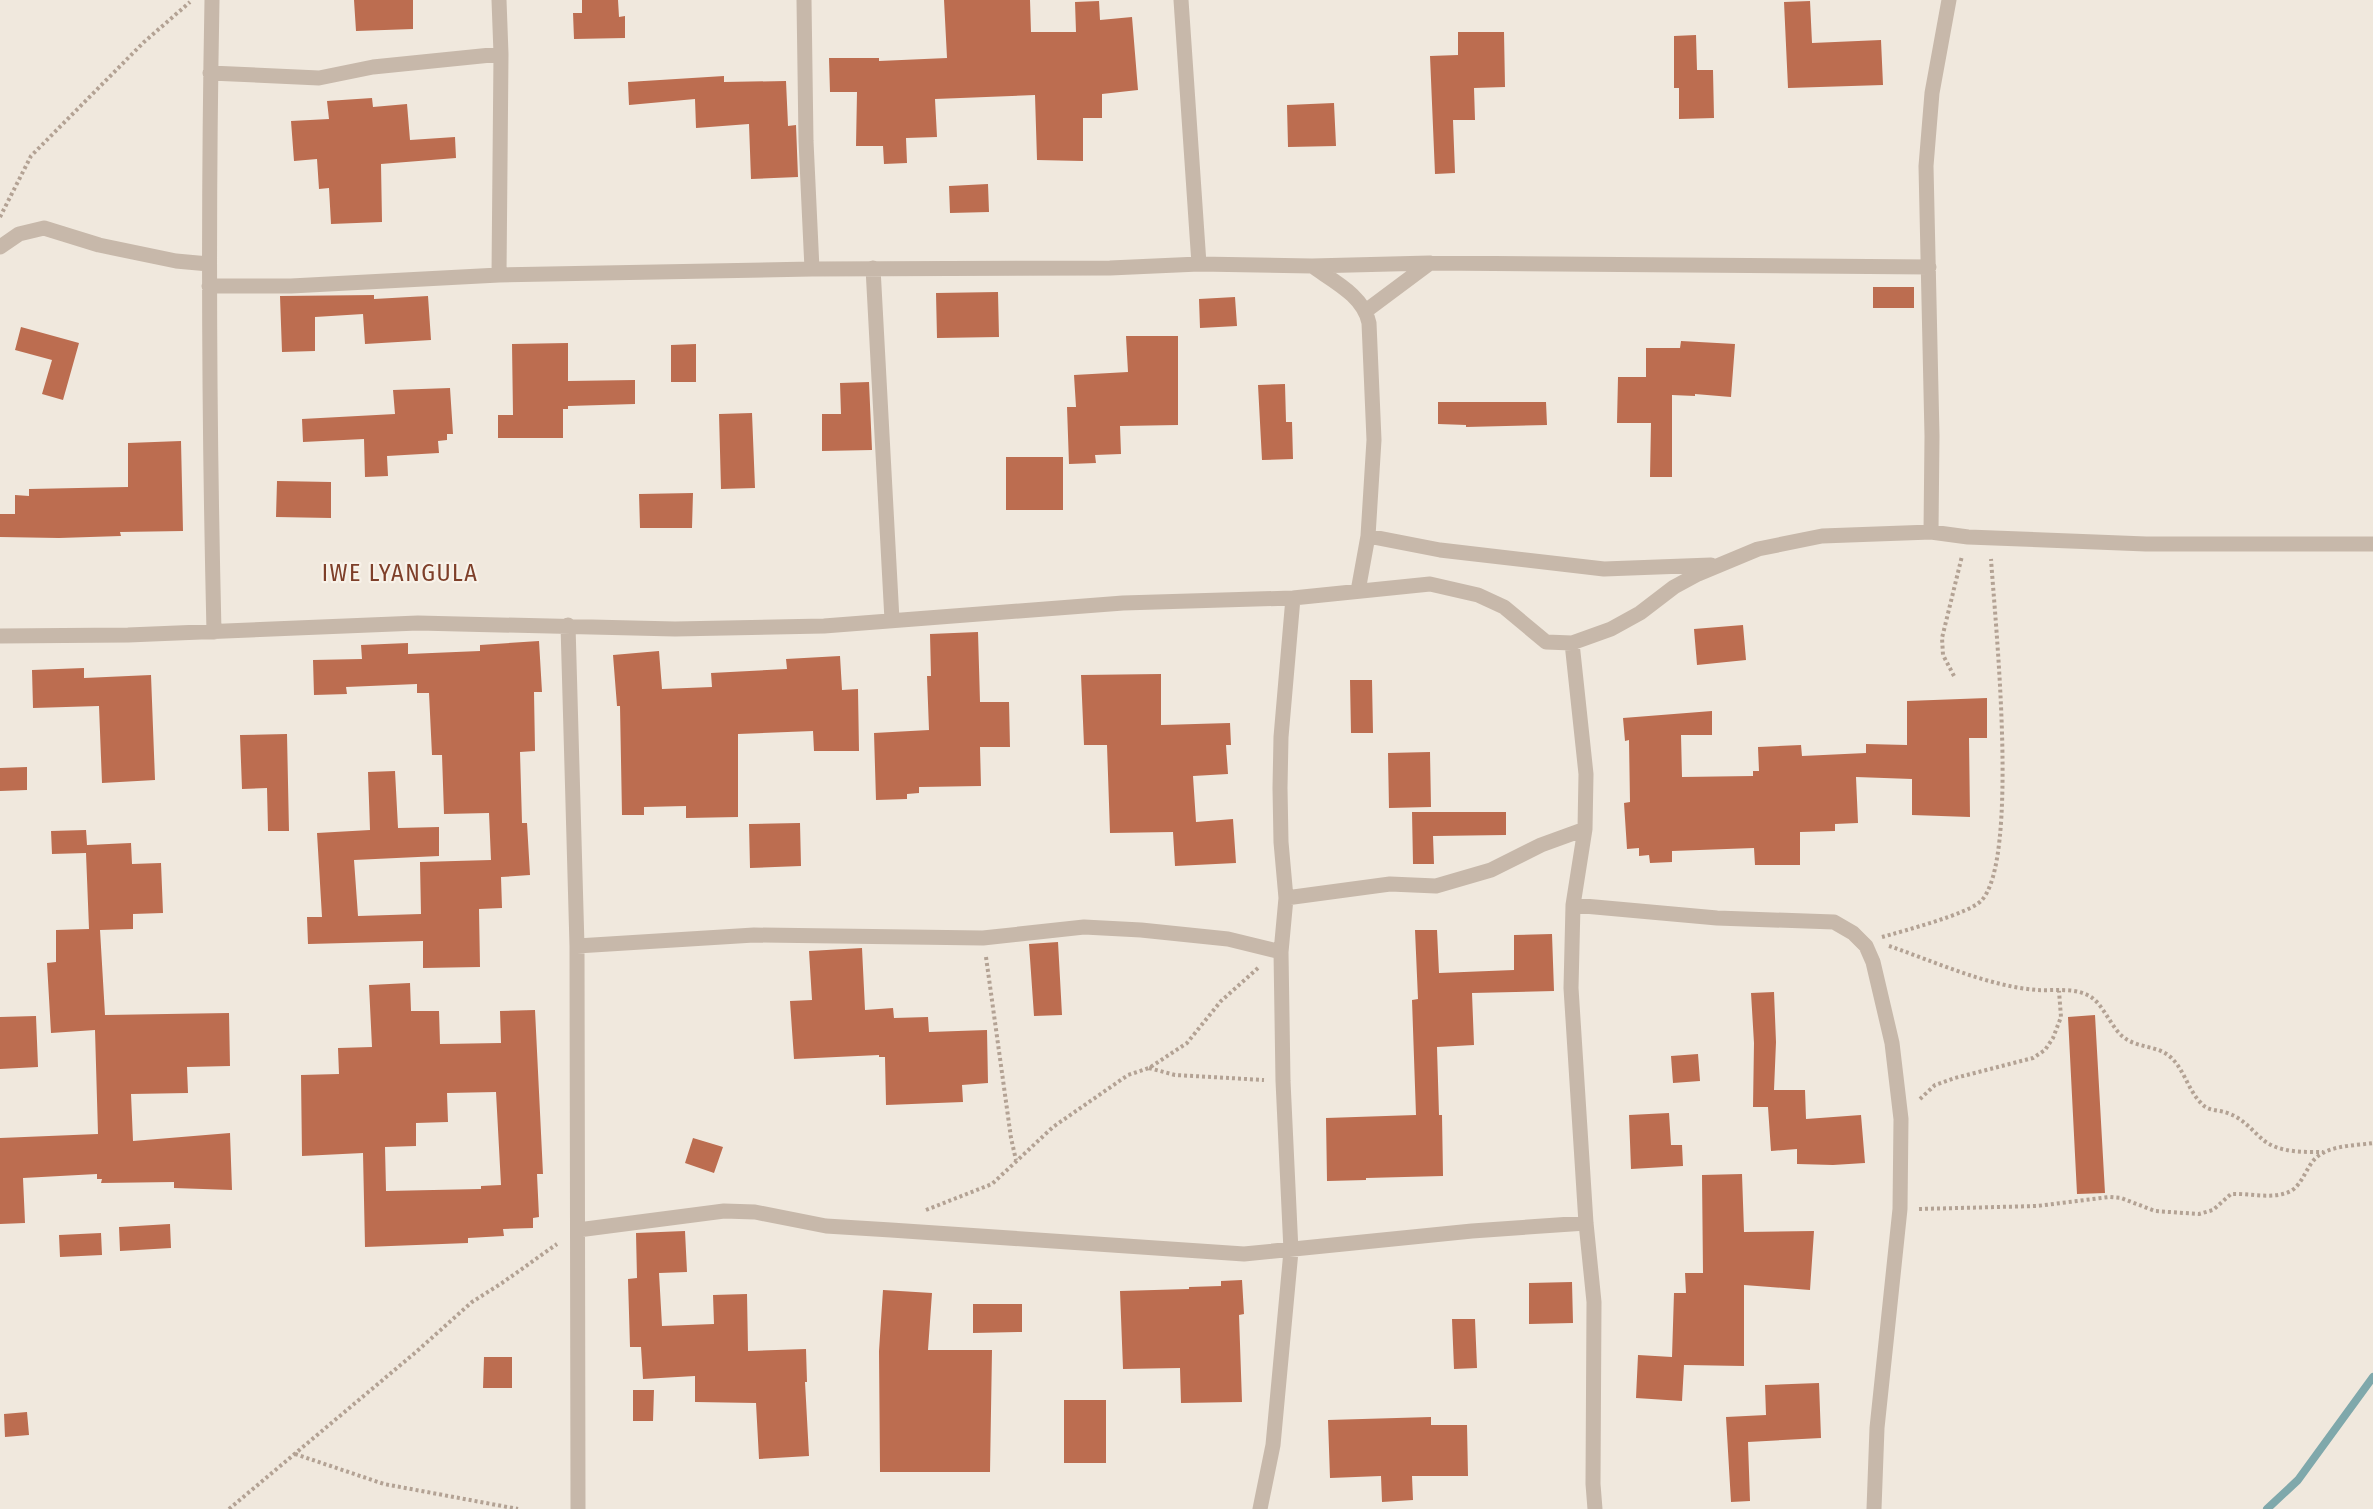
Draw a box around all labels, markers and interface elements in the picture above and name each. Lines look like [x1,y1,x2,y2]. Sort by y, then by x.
district label: IWE LYANGULA [322,559,478,587]

